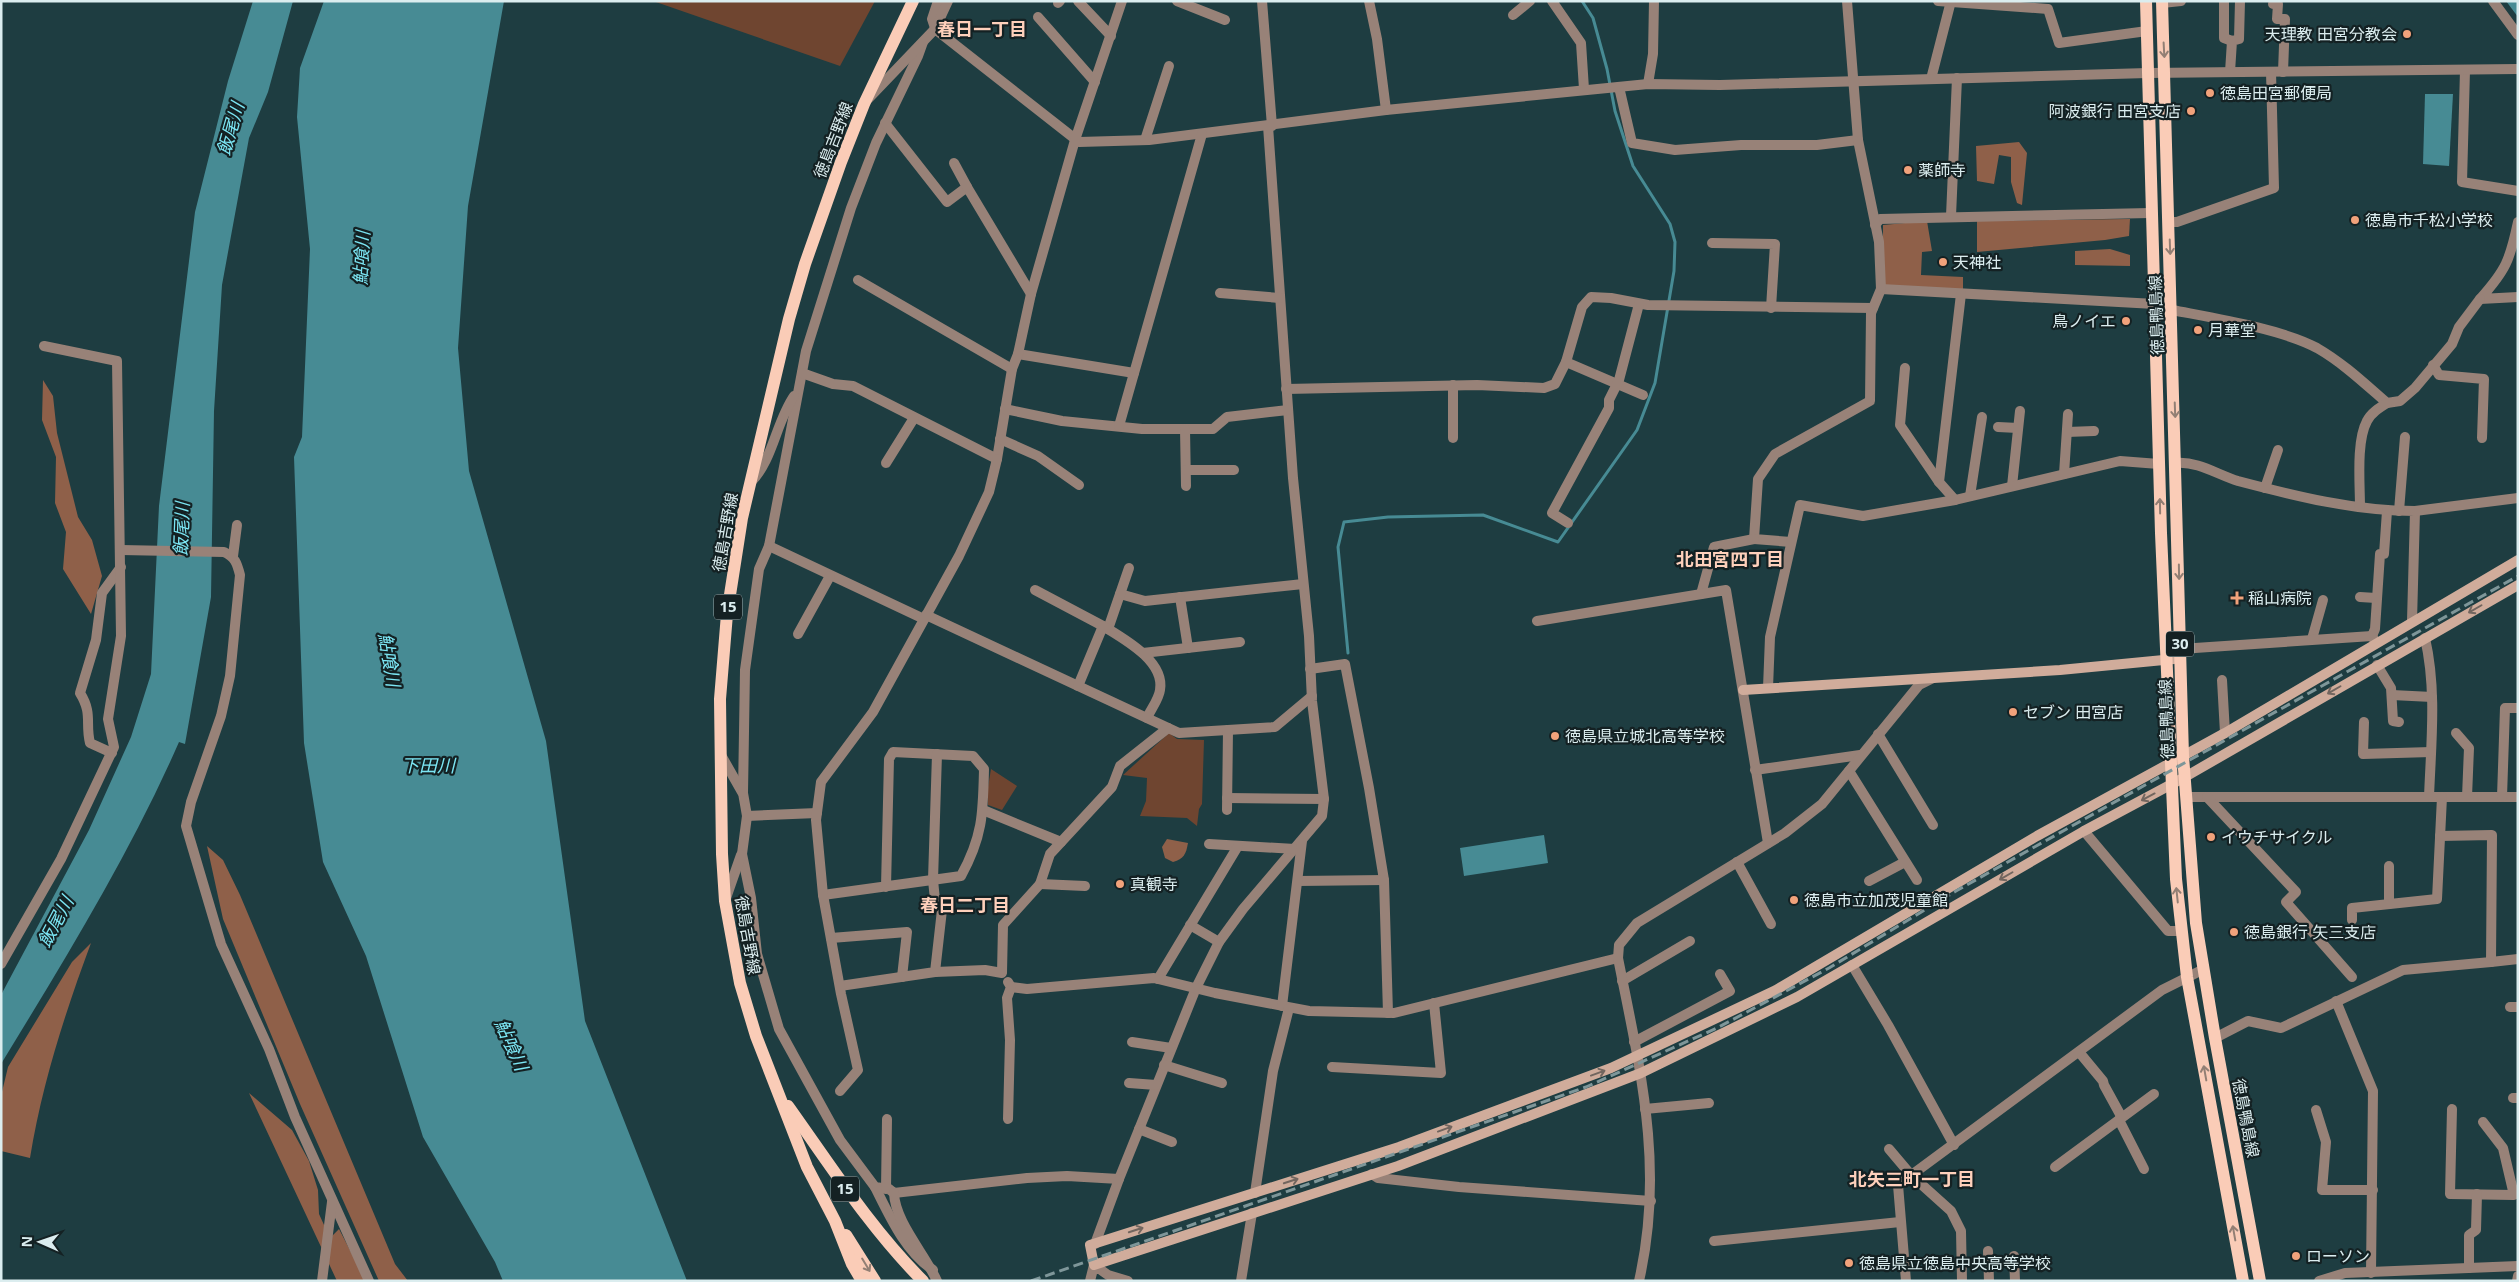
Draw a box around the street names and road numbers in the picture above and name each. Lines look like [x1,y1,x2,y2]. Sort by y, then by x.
street label: 徳島吉野線 [808,99,858,181]
street label: 徳島鴨島線 [2144,275,2168,355]
street label: 徳島吉野線 [707,491,743,573]
road number: 15 [714,594,742,620]
road number: 30 [2166,632,2194,656]
street label: 徳島鴨島線 [2154,679,2178,759]
street label: 徳島吉野線 [730,894,766,976]
street label: 徳島鴨島線 [2228,1077,2264,1159]
road number: 15 [831,1176,859,1202]

